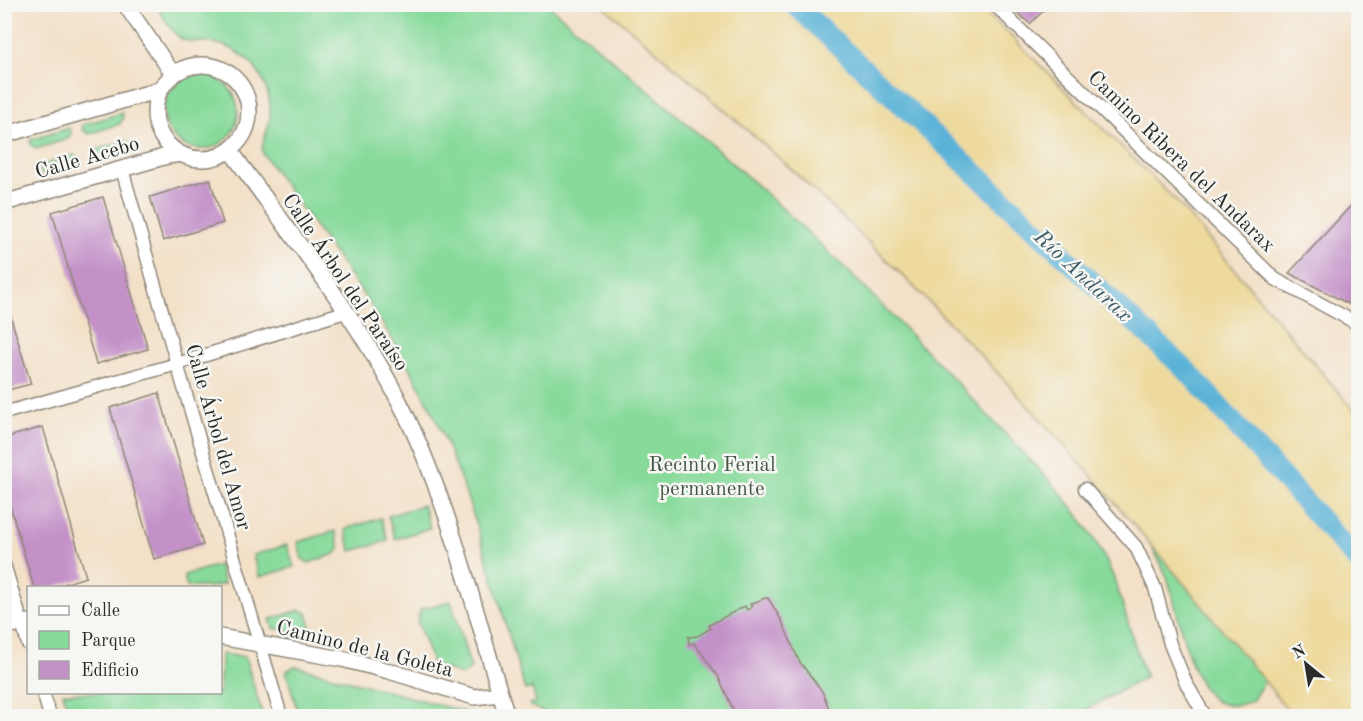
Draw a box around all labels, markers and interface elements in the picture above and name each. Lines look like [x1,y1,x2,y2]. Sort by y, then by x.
street label: Camino Ribera del Andarax [1083,67,1279,257]
street label: Calle Acebo [33,134,142,183]
street label: Calle Árbol del Paraíso [278,188,415,375]
water label: Río Andarax [1029,225,1136,327]
street label: Calle Árbol del Amor [181,341,258,533]
park label: Recinto Ferial permanente [648,455,776,500]
legend [27,586,222,694]
text: Calle [81,602,120,620]
street label: Camino de la Goleta [274,617,455,682]
text: Parque [81,632,136,650]
north arrow [1276,634,1336,694]
text: N [1290,642,1309,663]
text: Edificio [81,662,139,680]

